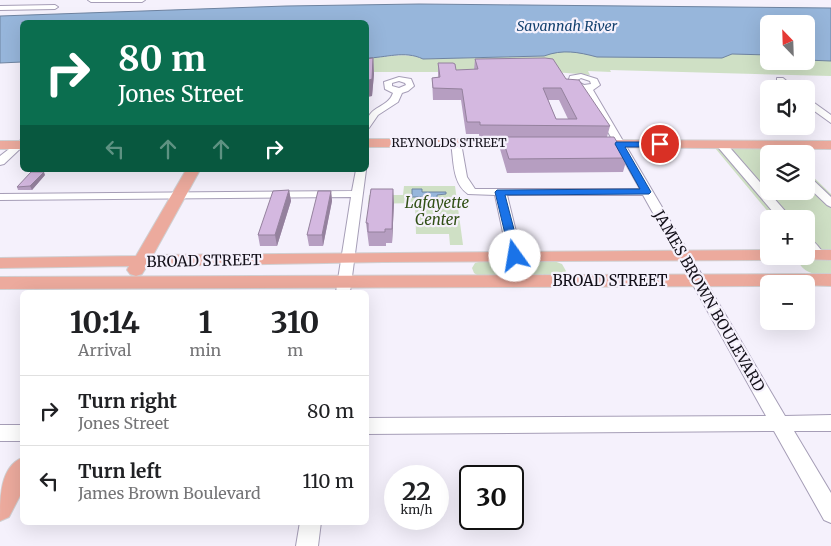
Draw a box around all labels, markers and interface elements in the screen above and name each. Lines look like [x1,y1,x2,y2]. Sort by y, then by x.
north arrow [760,15,815,70]
map controls [760,15,815,330]
water label: Savannah River [517,17,618,35]
text: 80 m [118,37,206,81]
icon: right [35,40,100,105]
text: Jones Street [118,80,244,108]
button: sound [760,80,815,135]
pin [639,123,681,165]
icon: arrive [646,130,674,158]
icon: left [101,135,129,163]
icon: ahead [154,135,182,163]
icon: ahead [207,135,235,163]
icon: right [260,135,288,163]
street label: REYNOLDS STREET [391,135,507,150]
button: layers [760,145,815,200]
park label: Lafayette Center [405,193,470,229]
street label: JAMES BROWN BOULEVARD [649,206,769,395]
button: + [760,210,815,265]
position arrow [488,229,540,281]
street label: BROAD STREET [146,250,262,271]
street label: BROAD STREET [553,271,668,290]
button: − [760,275,815,330]
text: 10:14 [70,303,140,341]
text: 1 [198,303,212,341]
text: 310 [271,303,319,341]
text: Arrival [78,340,131,360]
text: min [190,340,221,360]
text: m [287,340,303,360]
text: Turn right [78,389,177,413]
icon: right [35,397,63,425]
text: 80 m [307,399,354,423]
text: Jones Street [78,413,169,433]
text: Turn left [78,459,162,483]
speed limit sign: 30 [459,465,524,530]
icon: left [35,467,63,495]
text: 110 m [303,469,354,493]
text: 22 [402,475,431,507]
text: James Brown Boulevard [78,483,261,503]
text: km/h [401,502,432,517]

